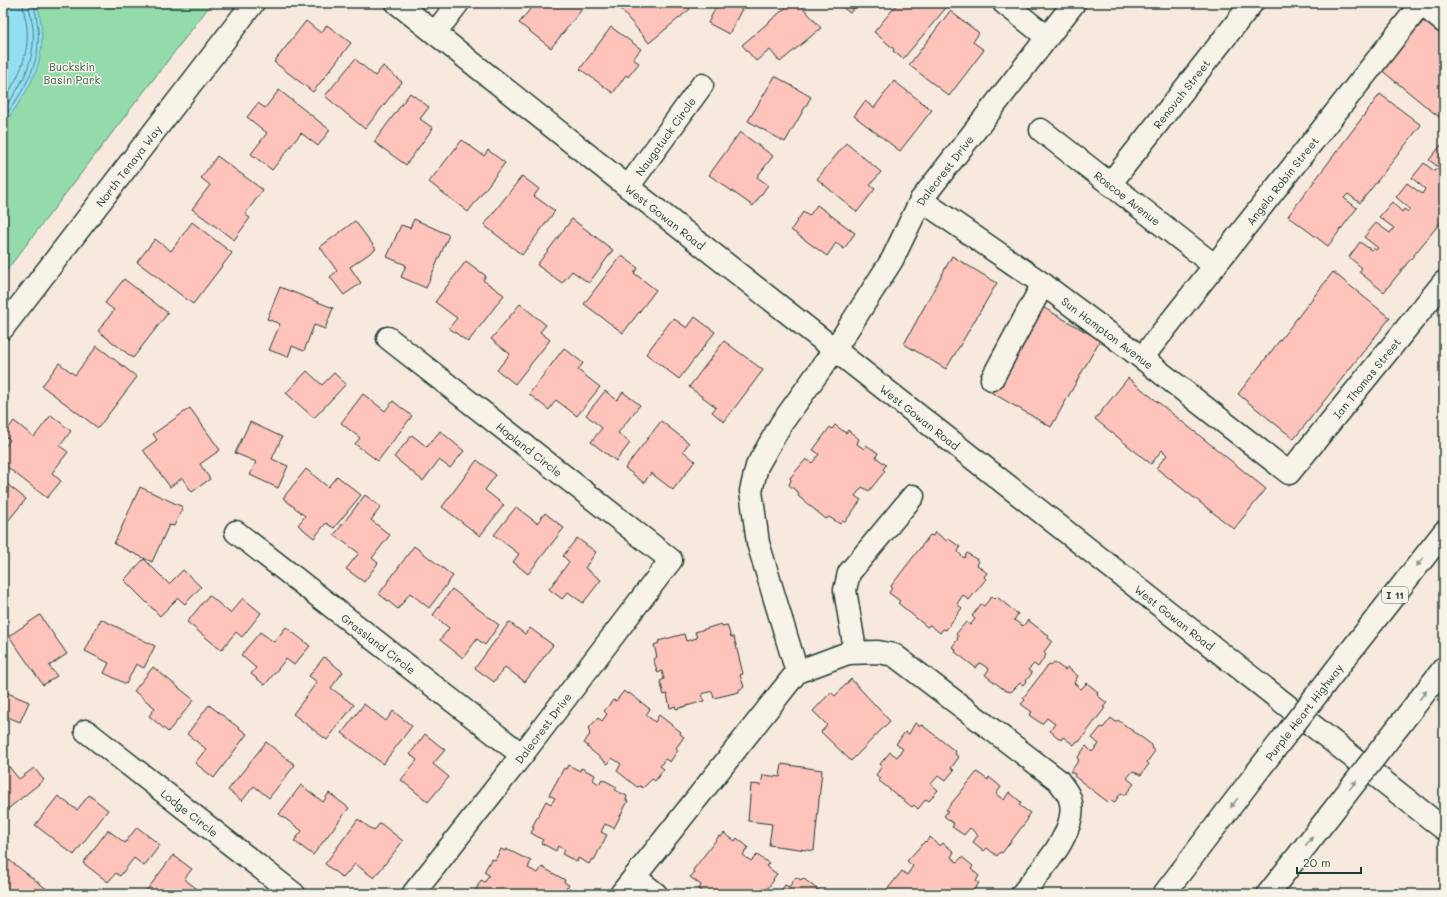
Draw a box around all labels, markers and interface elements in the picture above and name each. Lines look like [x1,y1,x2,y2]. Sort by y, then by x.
street label: Renovah Street [1149,56,1213,131]
park label: Buckskin Basin Park [44,59,101,87]
street label: Naugatuck Circle [631,93,699,178]
street label: North Tenaya Way [92,121,164,209]
street label: Dalecrest Drive [912,131,977,208]
street label: Angela Robin Street [1242,133,1322,228]
street label: Roscoe Avenue [1091,167,1164,229]
street label: West Gowan Road [623,180,708,252]
street label: Sun Hampton Avenue [1059,293,1157,372]
street label: Ian Thomas Street [1329,334,1404,421]
street label: West Gowan Road [877,381,963,453]
street label: Hopland Circle [493,418,566,480]
one-way arrow [1416,557,1424,568]
street label: West Gowan Road [1132,581,1218,653]
road number: I 11 [1382,587,1408,603]
street label: Grassland Circle [339,610,419,677]
street label: Purple Heart Highway [1261,660,1346,763]
street label: Dalecrest Drive [511,689,575,767]
one-way arrow [1419,689,1427,700]
one-way arrow [1348,780,1357,791]
street label: Lodge Circle [158,785,222,840]
one-way arrow [1230,797,1238,808]
one-way arrow [1305,835,1314,846]
scale bar [1297,849,1361,875]
text: 20 m [1303,854,1331,870]

